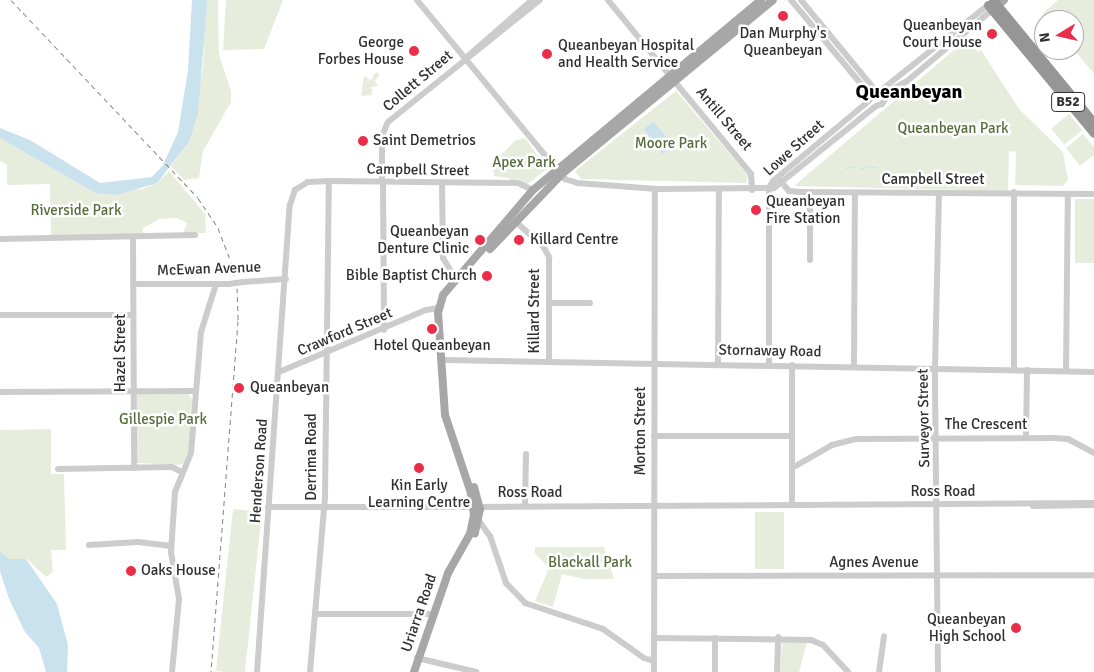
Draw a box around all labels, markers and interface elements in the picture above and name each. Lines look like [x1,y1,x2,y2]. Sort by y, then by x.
marker: Dan Murphy's Queanbeyan [777,10,789,22]
north arrow [1034,10,1084,60]
place label: Queanbeyan Court House [902,16,982,51]
place label: Dan Murphy's Queanbeyan [739,24,827,59]
marker: Queanbeyan Court House [986,28,998,40]
text: N [1036,31,1054,43]
place label: George Forbes House [318,33,404,68]
place label: Queanbeyan Hospital and Health Service [558,36,694,71]
marker: George Forbes House [408,45,420,57]
street label: Collett Street [379,47,457,115]
marker: Queanbeyan Hospital and Health Service [540,47,554,61]
district label: Queanbeyan [856,79,962,103]
street label: Antill Street [692,83,756,155]
road number: B52 [1050,90,1086,114]
street label: Lowe Street [760,116,828,180]
park label: Queanbeyan Park [897,120,1009,138]
place label: Saint Demetrios [373,132,476,150]
marker: Saint Demetrios [357,135,369,147]
park label: Moore Park [635,135,707,153]
park label: Apex Park [492,154,556,172]
street label: Campbell Street [366,160,470,180]
street label: Campbell Street [882,171,984,189]
place label: Queanbeyan Fire Station [766,192,845,227]
park label: Riverside Park [31,202,121,220]
marker: Queanbeyan Fire Station [750,204,762,216]
place label: Queanbeyan Denture Clinic [377,222,469,257]
place label: Killard Centre [530,231,619,249]
marker: Queanbeyan Denture Clinic [473,233,487,247]
marker: Killard Centre [512,233,526,247]
street label: McEwan Avenue [157,258,261,280]
place label: Bible Baptist Church [346,267,477,285]
street label: Killard Street [526,269,544,353]
marker: Bible Baptist Church [481,270,493,282]
street label: Crawford Street [295,304,395,360]
street label: Hazel Street [112,314,130,392]
marker: Hotel Queanbeyan [426,323,438,335]
place label: Hotel Queanbeyan [373,337,491,355]
street label: Stornaway Road [718,341,822,361]
street label: Surveyor Street [914,368,934,468]
place label: Queanbeyan [250,379,329,397]
marker: Queanbeyan [232,381,246,395]
street label: Morton Street [632,386,650,476]
park label: Gillespie Park [119,411,207,429]
street label: Derrima Road [303,413,321,501]
street label: The Crescent [945,416,1027,434]
street label: Henderson Road [246,418,272,524]
marker: Kin Early Learning Centre [413,462,425,474]
place label: Kin Early Learning Centre [368,476,470,511]
street label: Ross Road [910,483,976,501]
street label: Ross Road [497,484,563,502]
park label: Blackall Park [548,554,632,572]
street label: Agnes Avenue [829,554,919,572]
place label: Oaks House [141,562,216,580]
marker: Oaks House [125,565,137,577]
street label: Uriarra Road [397,572,441,654]
place label: Queanbeyan High School [927,610,1006,645]
marker: Queanbeyan High School [1010,622,1022,634]

